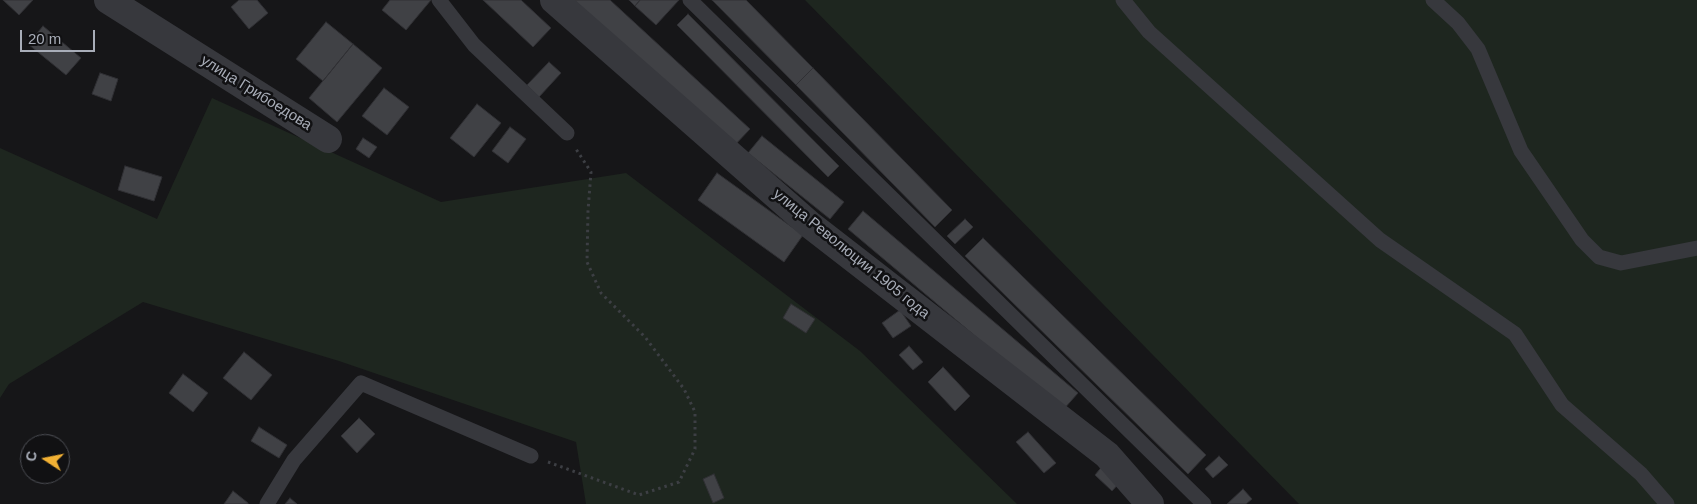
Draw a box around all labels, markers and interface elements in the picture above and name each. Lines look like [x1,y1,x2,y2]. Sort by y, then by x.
scale bar [22,20,98,52]
text: 20 m [28,30,61,47]
street label: улица Грибоедова [197,52,315,134]
street label: улица Революции 1905 года [769,185,933,323]
north arrow [20,434,70,484]
text: С [22,450,40,463]

